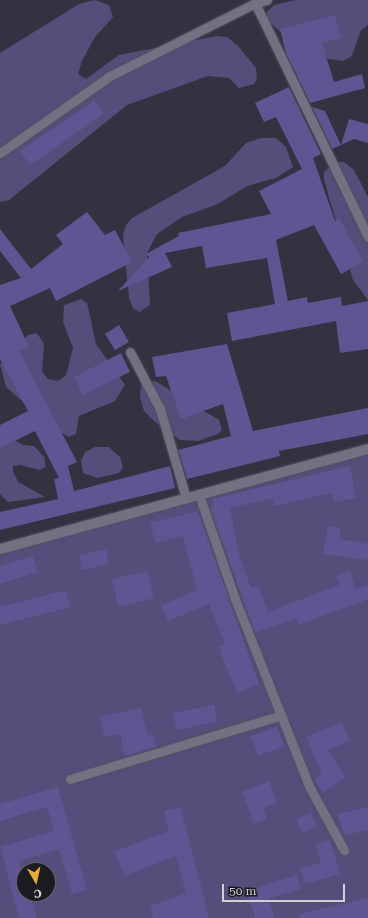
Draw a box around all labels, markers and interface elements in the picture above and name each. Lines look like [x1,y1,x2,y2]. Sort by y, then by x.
north arrow [16,862,56,902]
scale bar [224,876,347,902]
text: 50 m [229,884,256,898]
text: С [33,886,43,900]

